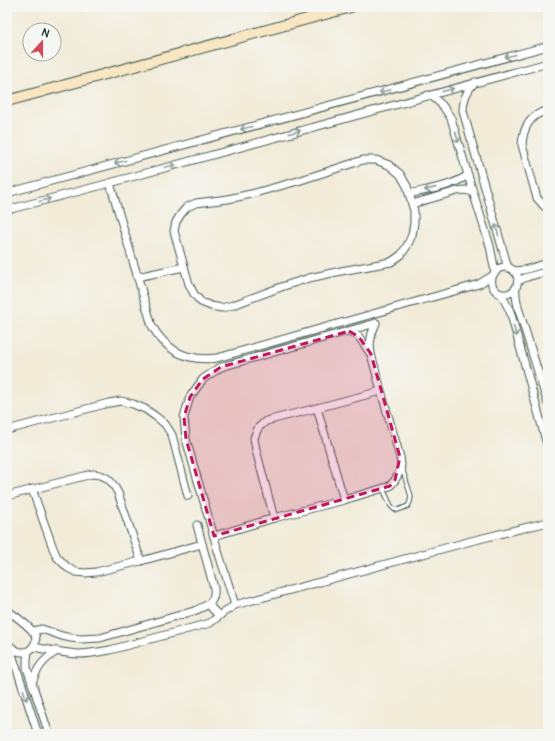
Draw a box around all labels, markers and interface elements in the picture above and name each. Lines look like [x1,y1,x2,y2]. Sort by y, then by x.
north arrow [22,22,62,62]
text: N [40,26,52,41]
one-way arrow [504,53,517,61]
one-way arrow [441,85,454,93]
one-way arrow [379,87,392,95]
one-way arrow [240,125,253,132]
one-way arrow [289,127,302,135]
one-way arrow [454,130,461,143]
one-way arrow [114,159,127,166]
one-way arrow [163,162,176,169]
one-way arrow [424,186,437,194]
one-way arrow [38,196,51,203]
one-way arrow [493,224,500,237]
one-way arrow [512,324,520,337]
one-way arrow [22,689,29,702]

